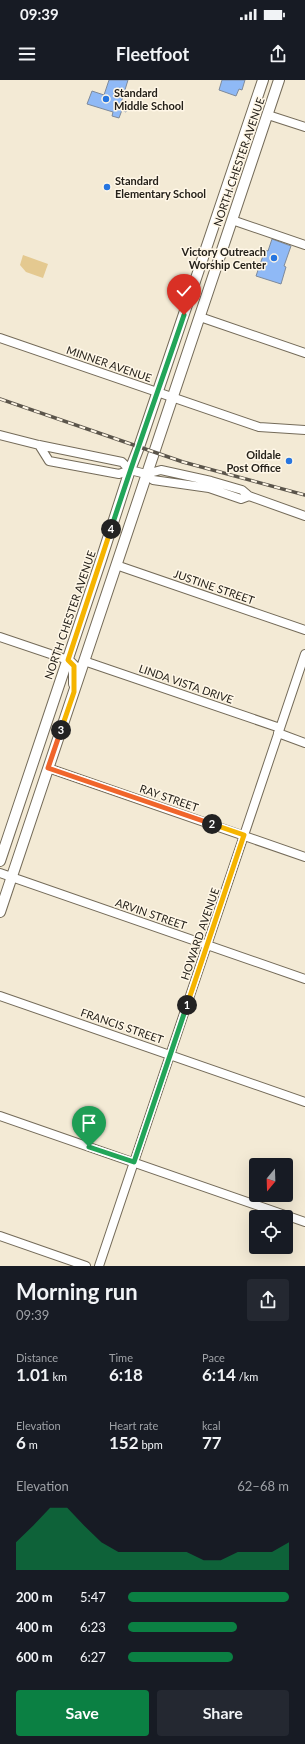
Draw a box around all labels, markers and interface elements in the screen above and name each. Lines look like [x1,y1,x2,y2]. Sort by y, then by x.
text: 09:39 [20,5,59,23]
icon: menu [16,43,38,65]
text: Fleetfoot [116,43,189,65]
icon: share [267,43,289,65]
place label: Standard Middle School [114,86,184,112]
marker: Standard Middle School [101,94,111,104]
street label: NORTH CHESTER AVENUE [210,96,267,228]
place label: Standard Elementary School [115,174,206,200]
marker: Standard Elementary School [102,182,112,192]
place label: Victory Outreach Worship Center [181,245,267,271]
marker: Victory Outreach Worship Center [269,253,279,263]
pin [167,274,201,315]
icon: check [173,280,195,302]
street label: MINNER AVENUE [65,343,153,384]
place label: Oildale Post Office [226,448,281,474]
marker: Oildale Post Office [284,456,294,466]
pin: 4 [101,519,121,539]
text: 4 [108,522,114,535]
street label: NORTH CHESTER AVENUE [41,549,98,681]
street label: JUSTINE STREET [172,567,257,607]
street label: LINDA VISTA DRIVE [137,661,235,706]
pin: 3 [51,720,71,740]
text: 3 [58,723,64,736]
street label: RAY STREET [138,781,201,814]
pin: 2 [202,814,222,834]
text: 2 [209,817,215,830]
street label: HOWARD AVENUE [178,886,221,982]
street label: ARVIN STREET [114,895,189,932]
pin: 1 [177,995,197,1015]
text: 1 [184,998,190,1011]
street label: FRANCIS STREET [79,1005,166,1046]
pin [72,1106,106,1147]
icon: arrive [78,1112,100,1134]
north arrow [249,1158,293,1202]
map controls [249,1158,293,1254]
button: locate [249,1210,293,1254]
text: Morning run [16,1278,138,1305]
button: share [247,1279,289,1321]
text: 09:39 [16,1307,49,1323]
text: Distance [16,1351,58,1364]
text: Time [109,1351,133,1364]
text: Pace [202,1351,225,1364]
text: 1.01 [16,1364,50,1385]
text: 6:18 [109,1364,143,1385]
text: 6:14 [202,1364,236,1385]
text: km [50,1370,67,1383]
text: /km [236,1370,258,1383]
text: Elevation [16,1419,61,1432]
text: Heart rate [109,1419,158,1432]
text: kcal [202,1419,221,1432]
text: 6 [16,1432,26,1453]
text: 152 [109,1432,139,1453]
text: 77 [202,1432,222,1453]
text: m [26,1438,38,1451]
text: bpm [139,1438,163,1451]
text: Elevation [16,1478,69,1494]
text: 62–68 m [237,1478,289,1494]
text: 200 m [16,1589,53,1605]
text: 5:47 [80,1589,106,1605]
text: 400 m [16,1619,53,1635]
text: 6:23 [80,1619,106,1635]
text: 600 m [16,1649,53,1665]
text: 6:27 [80,1649,106,1665]
button: Save [16,1690,149,1736]
button: Share [157,1690,289,1736]

